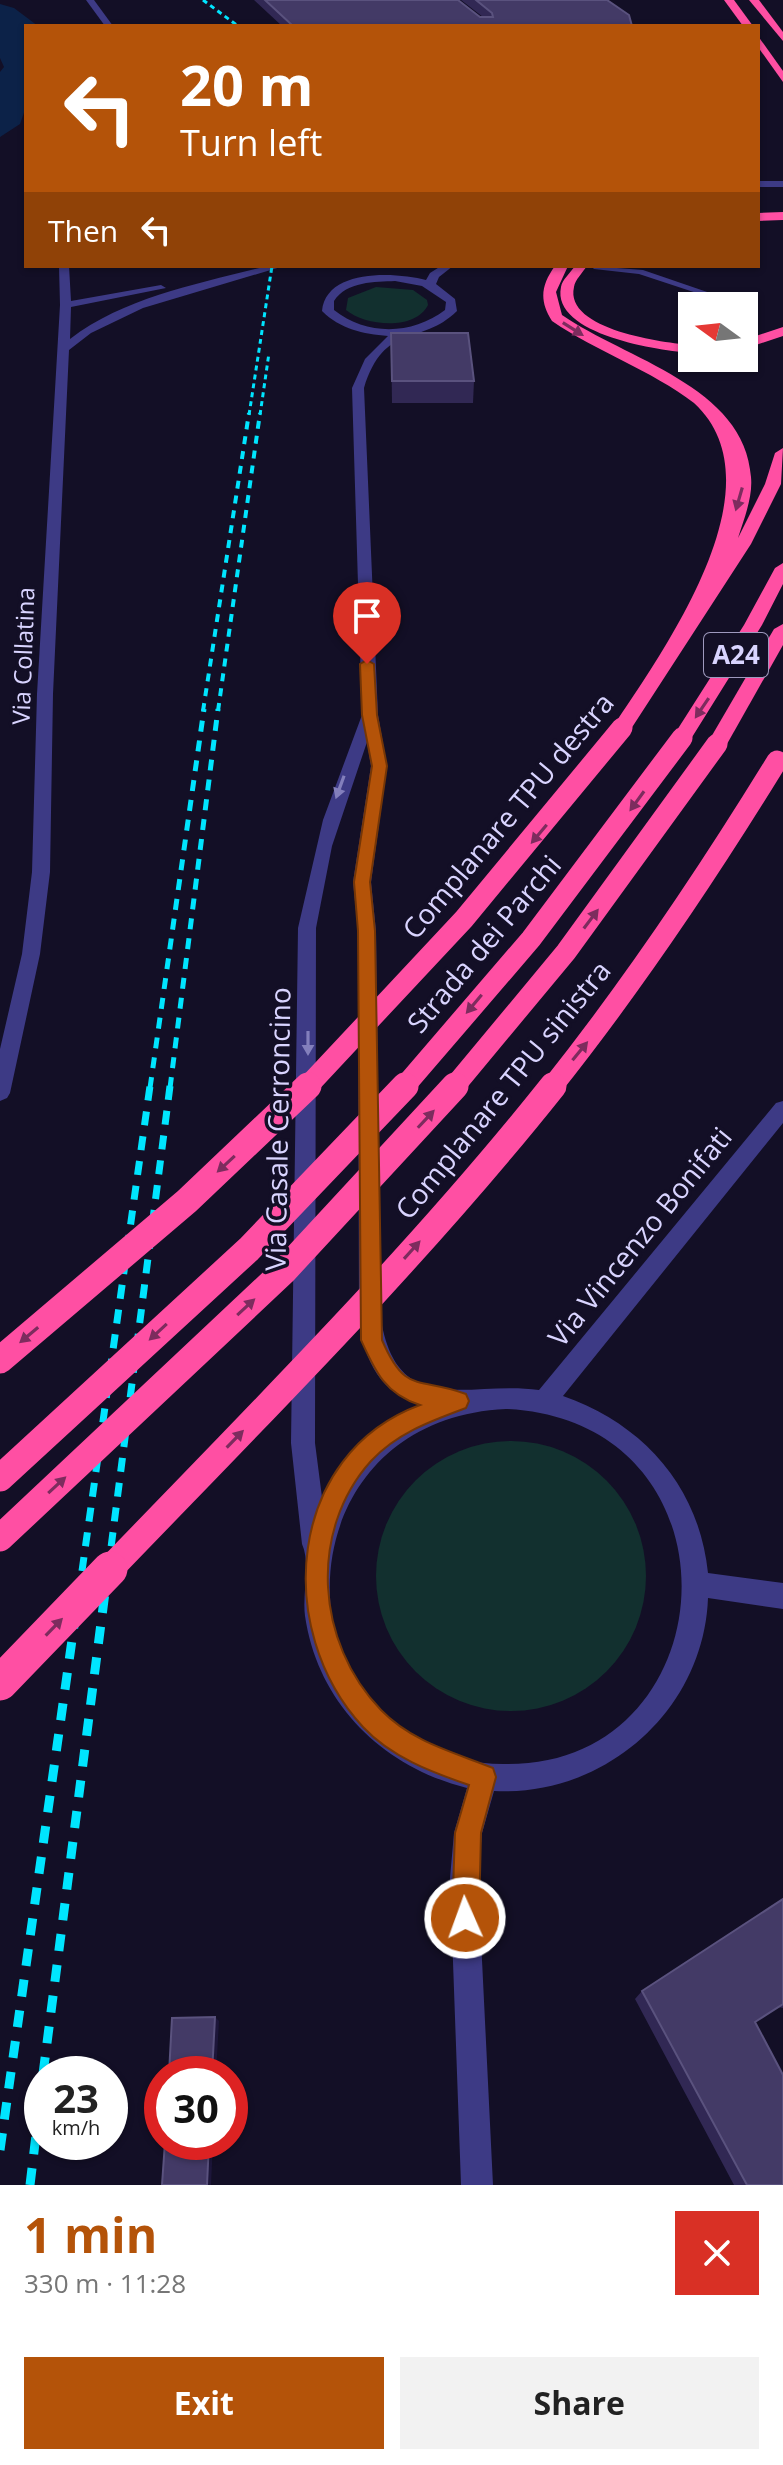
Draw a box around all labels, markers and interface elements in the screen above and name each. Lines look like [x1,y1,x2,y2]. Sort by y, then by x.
text: 20 m [180,46,314,122]
icon: left [48,56,152,160]
text: Turn left [180,118,322,167]
icon: left [134,208,178,252]
text: Then [48,210,118,251]
north arrow [678,292,758,372]
map controls [678,292,758,372]
one-way arrow [563,321,584,336]
one-way arrow [732,488,745,512]
pin [333,582,401,664]
street label: Via Collatina [4,587,41,725]
icon: arrive [345,594,389,638]
road number: A24 [704,633,768,677]
street label: Complanare TPU destra [393,684,622,946]
one-way arrow [695,697,710,718]
one-way arrow [334,775,346,799]
one-way arrow [629,791,645,812]
one-way arrow [531,823,548,843]
street label: Strada dei Parchi [398,846,569,1040]
one-way arrow [583,908,599,929]
street label: Complanare TPU sinistra [386,952,618,1227]
street label: Via Casale Cerroncino [256,987,298,1271]
one-way arrow [466,994,483,1014]
one-way arrow [302,1031,314,1056]
one-way arrow [571,1041,588,1061]
one-way arrow [417,1109,435,1129]
street label: Via Vincenzo Bonifati [539,1119,740,1354]
one-way arrow [216,1155,235,1173]
one-way arrow [403,1240,421,1259]
one-way arrow [236,1298,255,1316]
one-way arrow [149,1323,168,1341]
one-way arrow [20,1326,40,1343]
one-way arrow [225,1430,243,1449]
one-way arrow [47,1476,66,1495]
one-way arrow [45,1618,63,1637]
position arrow [423,1876,507,1960]
speed limit sign: 30 [144,2056,248,2160]
text: 23 [53,2070,99,2125]
text: km/h [52,2114,100,2141]
text: 1 min [24,2202,157,2267]
button: close [675,2211,759,2295]
text: 330 m · 11:28 [24,2265,186,2301]
button: Exit [24,2357,384,2449]
button: Share [400,2357,759,2449]

